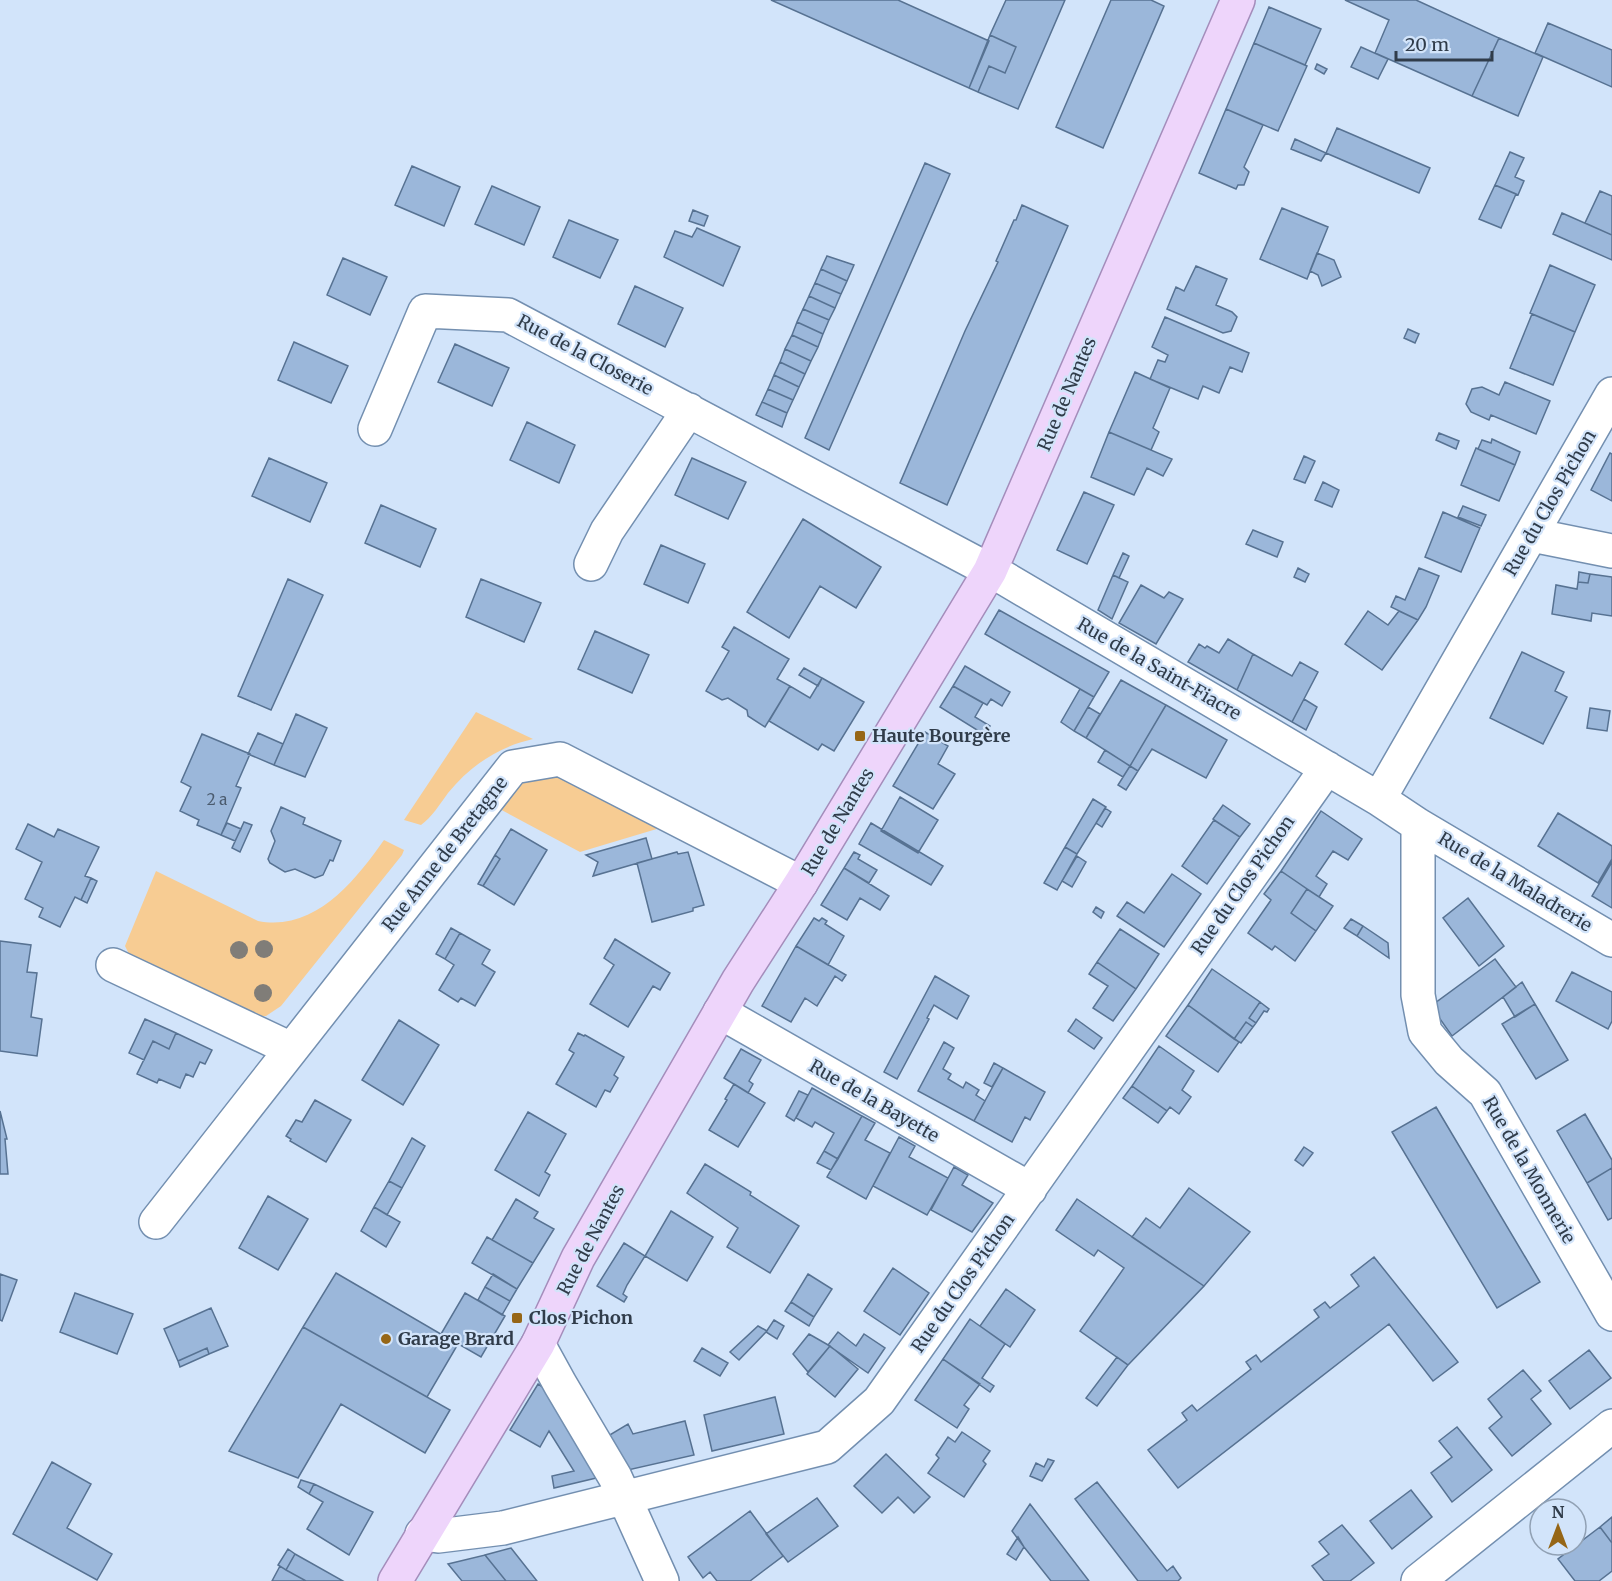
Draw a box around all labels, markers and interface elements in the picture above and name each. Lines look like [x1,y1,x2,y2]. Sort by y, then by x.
scale bar [1396,24,1492,62]
text: 20 m [1405,33,1449,56]
street label: Rue de la Closerie [513,309,657,400]
street label: Rue de Nantes [1032,333,1101,454]
street label: Rue du Clos Pichon [1498,426,1601,580]
street label: Rue de la Saint-Fiacre [1073,612,1245,725]
place label: Haute Bourgère [872,724,1011,747]
marker: Haute Bourgère [853,729,867,743]
street label: Rue de Nantes [796,763,879,880]
street label: Rue Anne de Bretagne [377,772,512,936]
house number: 2 a [207,790,227,809]
street label: Rue du Clos Pichon [1186,811,1299,959]
street label: Rue de la Maladrerie [1434,827,1596,937]
street label: Rue de la Bayette [805,1054,943,1147]
street label: Rue de la Monnerie [1478,1092,1581,1247]
street label: Rue de Nantes [552,1180,629,1299]
street label: Rue du Clos Pichon [906,1209,1019,1357]
place label: Clos Pichon [529,1306,633,1329]
marker: Clos Pichon [510,1311,524,1325]
place label: Garage Brard [398,1327,514,1350]
marker: Garage Brard [379,1332,393,1346]
north arrow [1528,1497,1588,1557]
text: N [1552,1502,1565,1522]

